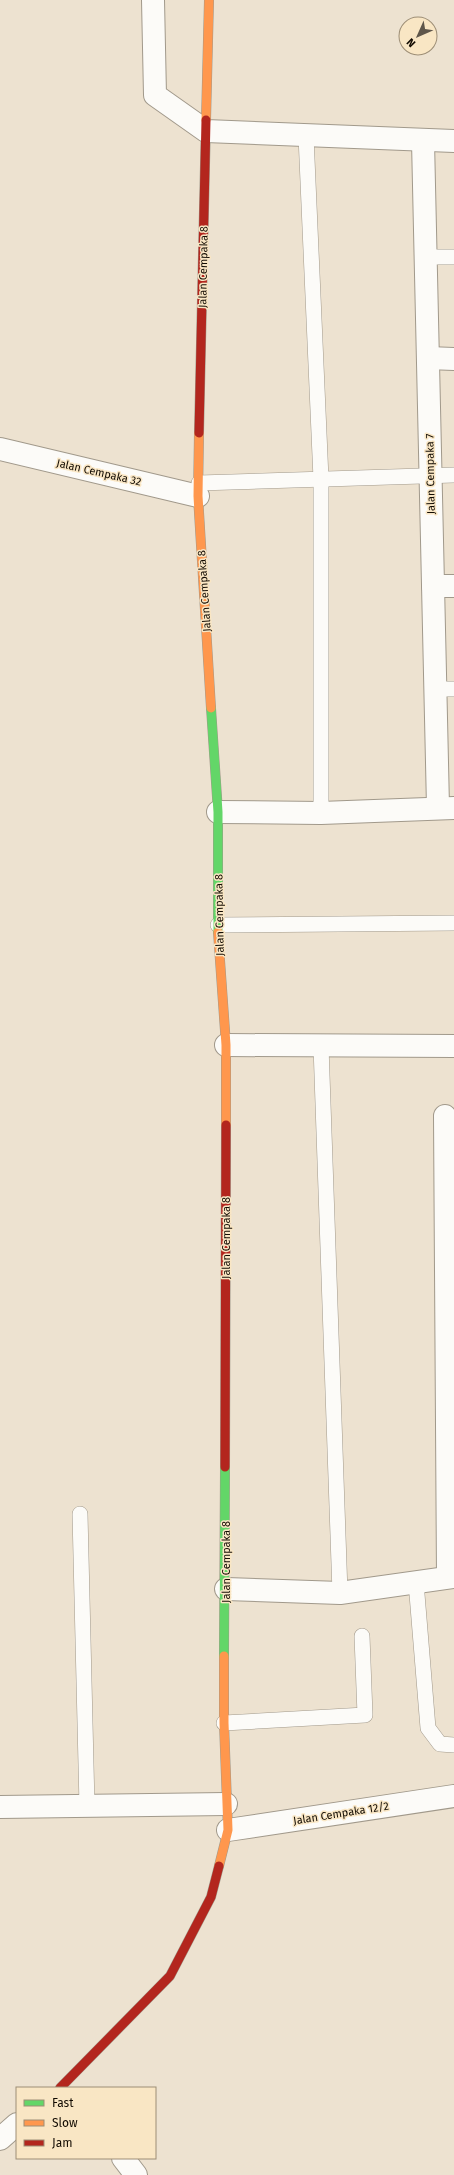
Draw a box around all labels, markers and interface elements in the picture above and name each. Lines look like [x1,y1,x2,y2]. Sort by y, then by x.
north arrow [398,16,438,56]
text: N [404,36,418,50]
street label: Jalan Cempaka 8 [196,226,211,308]
street label: Jalan Cempaka 7 [423,433,438,514]
street label: Jalan Cempaka 32 [55,456,143,489]
street label: Jalan Cempaka 8 [195,550,214,632]
street label: Jalan Cempaka 8 [212,874,227,956]
street label: Jalan Cempaka 8 [220,1197,233,1279]
street label: Jalan Cempaka 8 [220,1521,233,1603]
street label: Jalan Cempaka 12/2 [292,1800,390,1827]
legend [16,2087,156,2159]
text: Fast [52,2096,74,2110]
text: Slow [52,2116,78,2130]
text: Jam [52,2136,72,2150]

